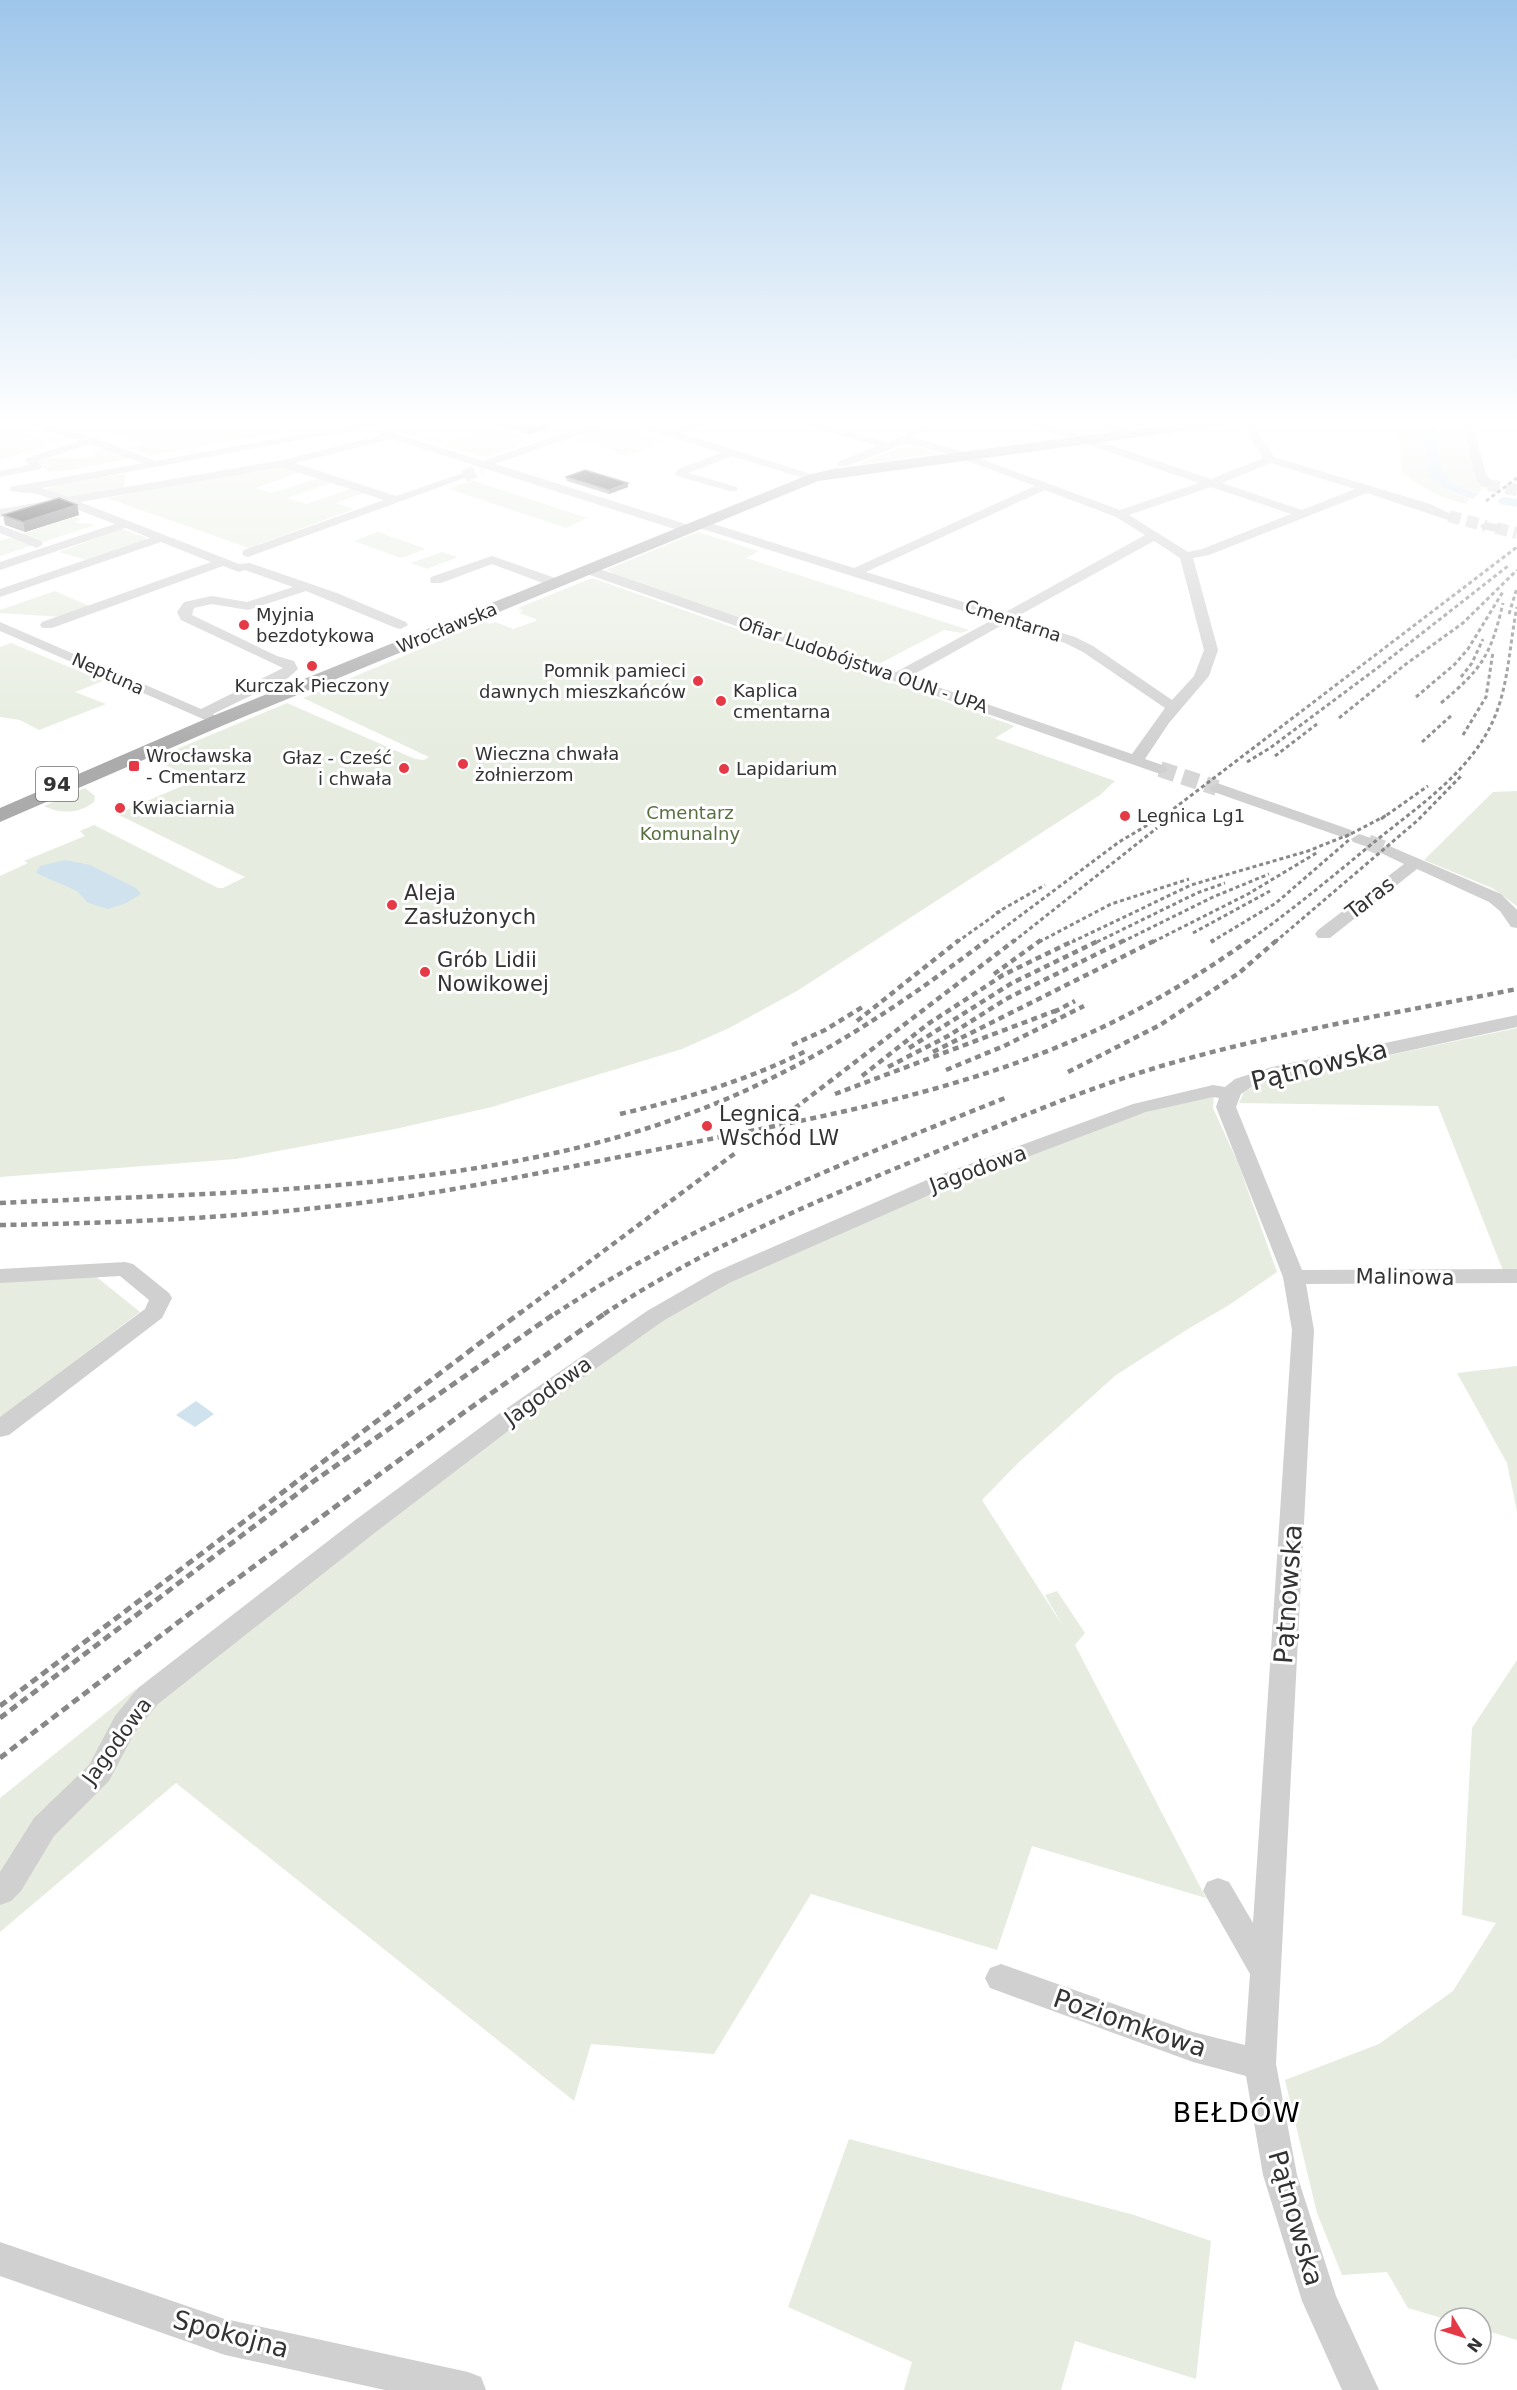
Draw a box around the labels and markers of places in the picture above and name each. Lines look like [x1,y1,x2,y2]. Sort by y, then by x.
place label: Myjnia bezdotykowa [256,604,375,646]
marker: Myjnia bezdotykowa [237,618,251,632]
marker: Kurczak Pieczony [305,659,319,673]
place label: Pomnik pamieci dawnych mieszkańców [479,660,686,702]
marker: Pomnik pamieci dawnych mieszkańców [691,674,705,688]
place label: Kurczak Pieczony [235,675,390,696]
place label: Kaplica cmentarna [733,680,831,722]
marker: Kaplica cmentarna [714,694,728,708]
place label: Wieczna chwała żołnierzom [475,743,619,785]
place label: Wrocławska - Cmentarz [146,745,252,787]
place label: Głaz - Cześć i chwała [282,747,392,789]
marker: Wieczna chwała żołnierzom [456,757,470,771]
place label: Lapidarium [736,758,837,779]
marker: Wrocławska - Cmentarz [127,759,141,773]
marker: Głaz - Cześć i chwała [397,761,411,775]
marker: Lapidarium [717,762,731,776]
place label: Kwiaciarnia [132,797,235,818]
marker: Kwiaciarnia [113,801,127,815]
place label: Legnica Lg1 [1137,805,1245,826]
marker: Legnica Lg1 [1118,809,1132,823]
place label: Aleja Zasłużonych [404,881,536,929]
marker: Aleja Zasłużonych [385,898,399,912]
place label: Grób Lidii Nowikowej [437,948,549,996]
marker: Grób Lidii Nowikowej [418,965,432,979]
place label: Legnica Wschód LW [719,1102,839,1150]
marker: Legnica Wschód LW [700,1119,714,1133]

